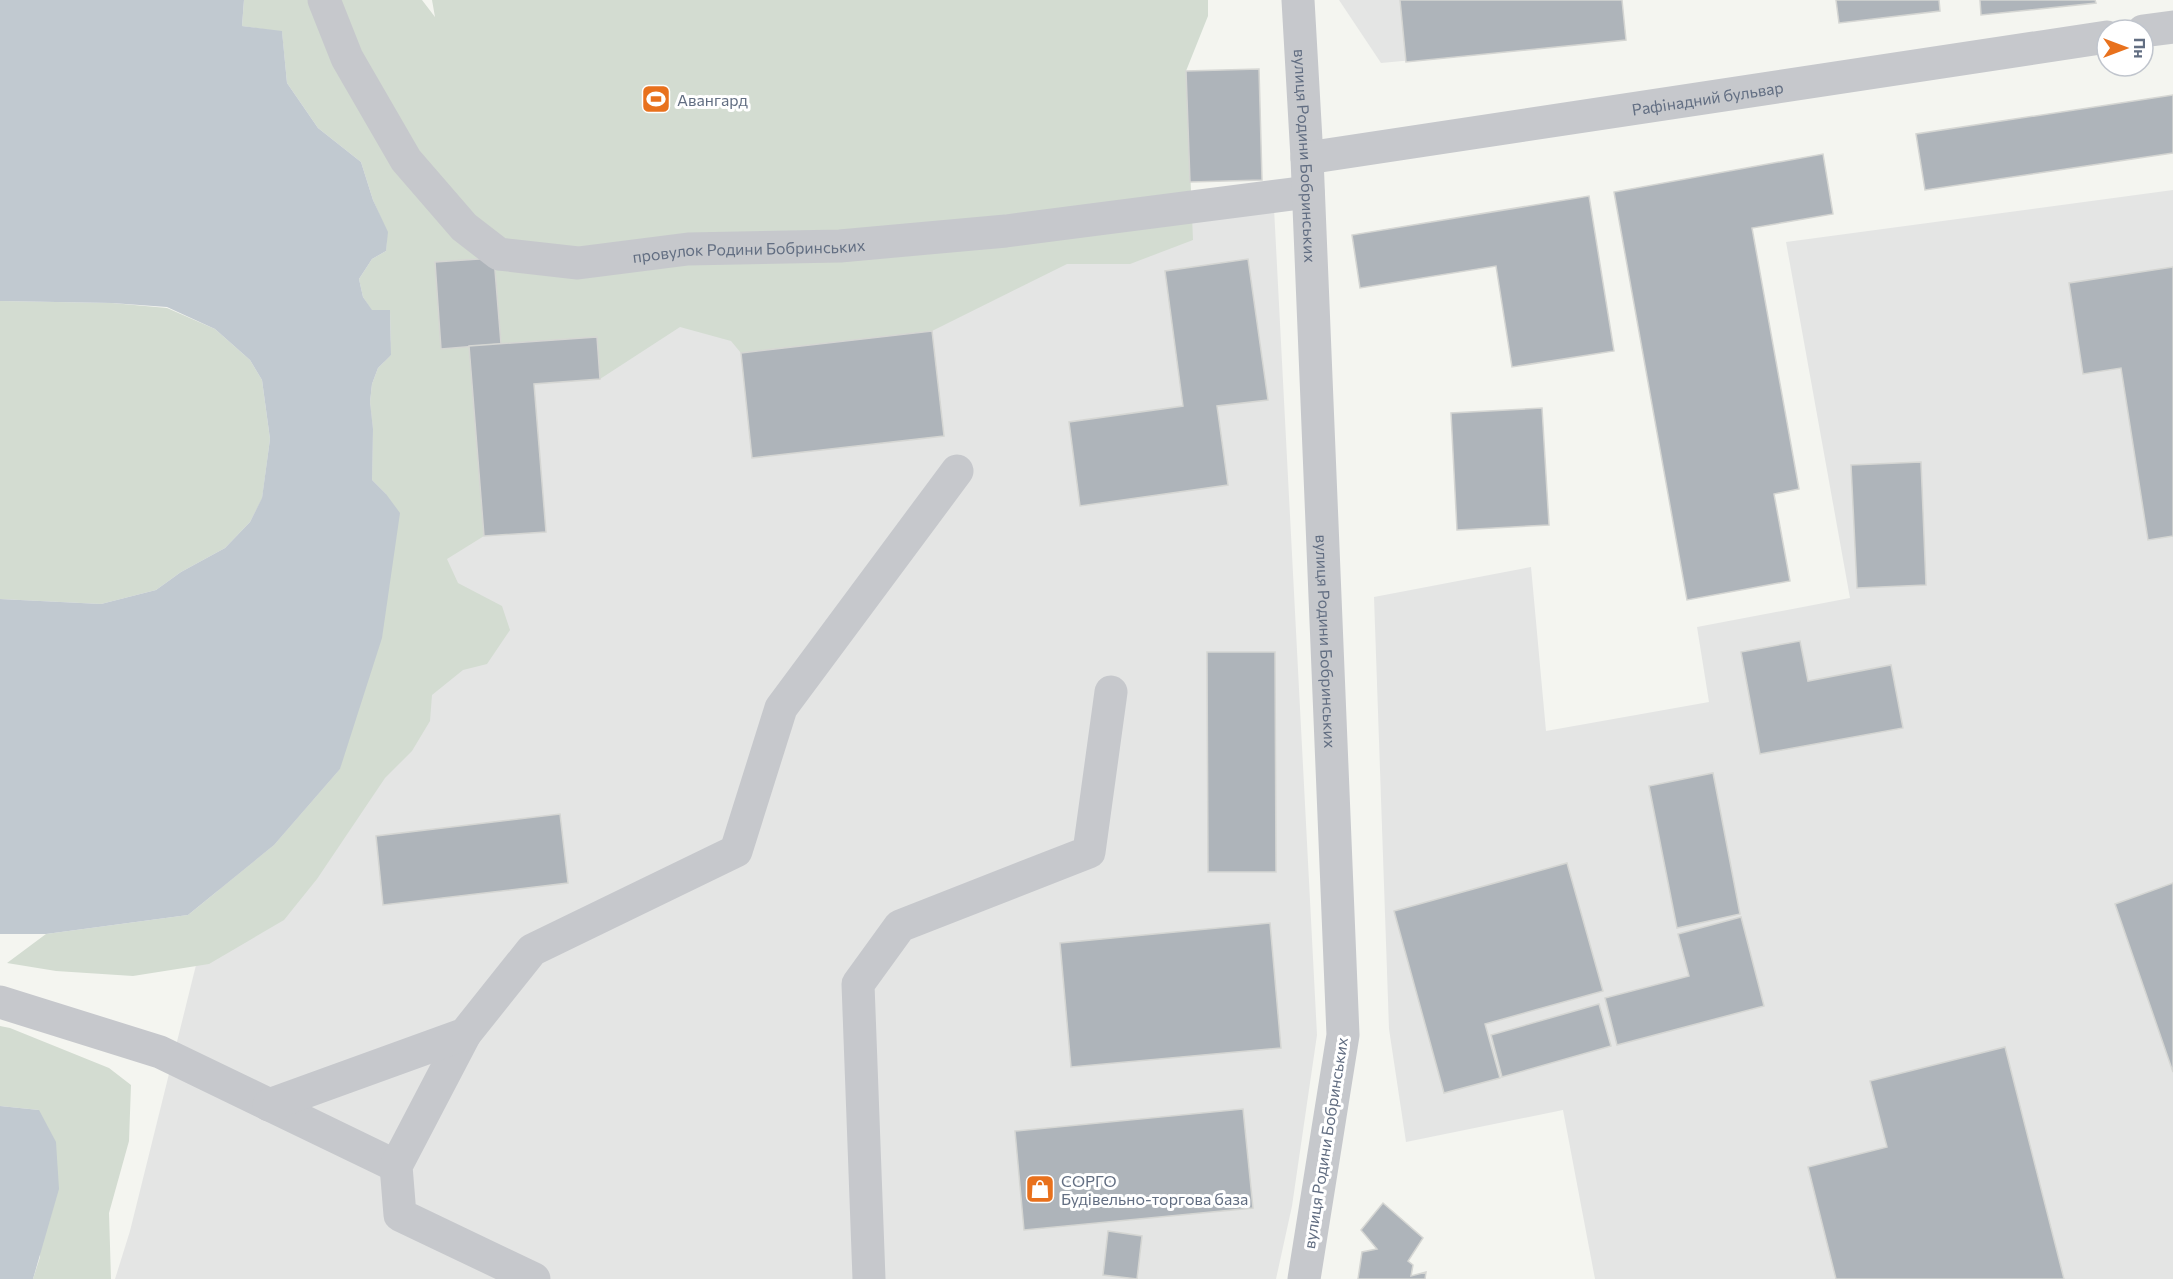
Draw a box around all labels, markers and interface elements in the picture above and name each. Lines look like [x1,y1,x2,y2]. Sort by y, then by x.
north arrow [2095,18,2155,78]
text: Пн [2131,37,2150,59]
street label: вулиця Родини Бобринських [1291,48,1321,264]
street label: Рафінадний бульвар [1630,77,1785,118]
sports icon: Авангард [640,83,672,115]
place label: Авангард [677,90,749,109]
street label: провулок Родини Бобринських [631,234,866,266]
street label: вулиця Родини Бобринських [1313,534,1341,749]
street label: вулиця Родини Бобринських [1299,1035,1351,1250]
place label: СОРГО Будівельно-торгова база [1061,1171,1248,1208]
shop icon: СОРГО Будівельно-торгова база [1024,1173,1056,1205]

